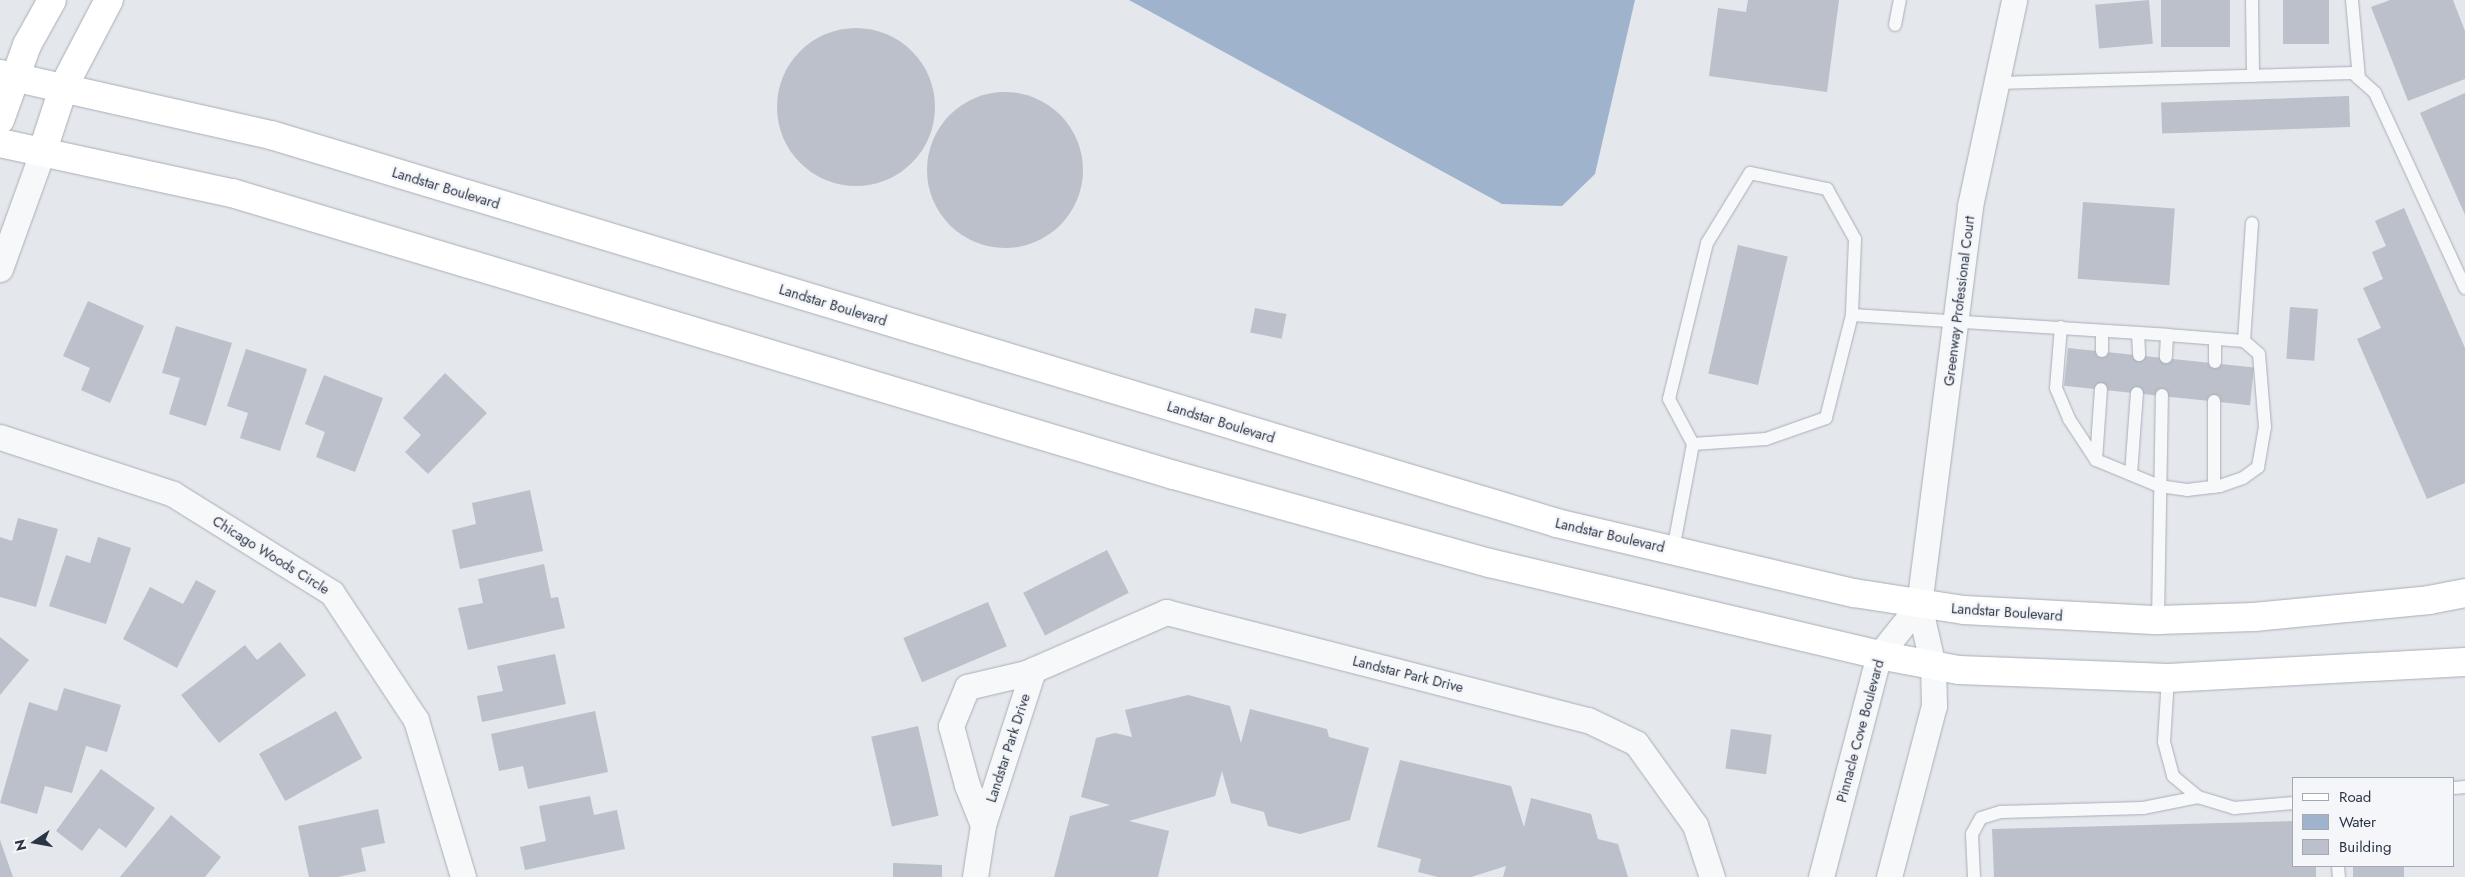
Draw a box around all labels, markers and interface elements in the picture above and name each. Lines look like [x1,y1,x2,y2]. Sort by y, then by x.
street label: Landstar Boulevard [390,164,502,212]
street label: Greenway Professional Court [1940,215,1978,387]
street label: Landstar Boulevard [777,281,889,329]
street label: Landstar Boulevard [1165,398,1277,446]
street label: Chicago Woods Circle [209,512,333,598]
street label: Landstar Boulevard [1554,514,1666,556]
street label: Landstar Boulevard [1951,600,2063,624]
street label: Landstar Park Drive [1351,652,1465,696]
street label: Pinnacle Cove Boulevard [1833,658,1887,804]
street label: Landstar Park Drive [982,691,1034,805]
legend [2292,777,2455,867]
text: Road [2339,786,2371,808]
text: Water [2339,811,2376,833]
north arrow [10,817,60,867]
text: Building [2339,836,2391,858]
text: N [9,838,31,853]

